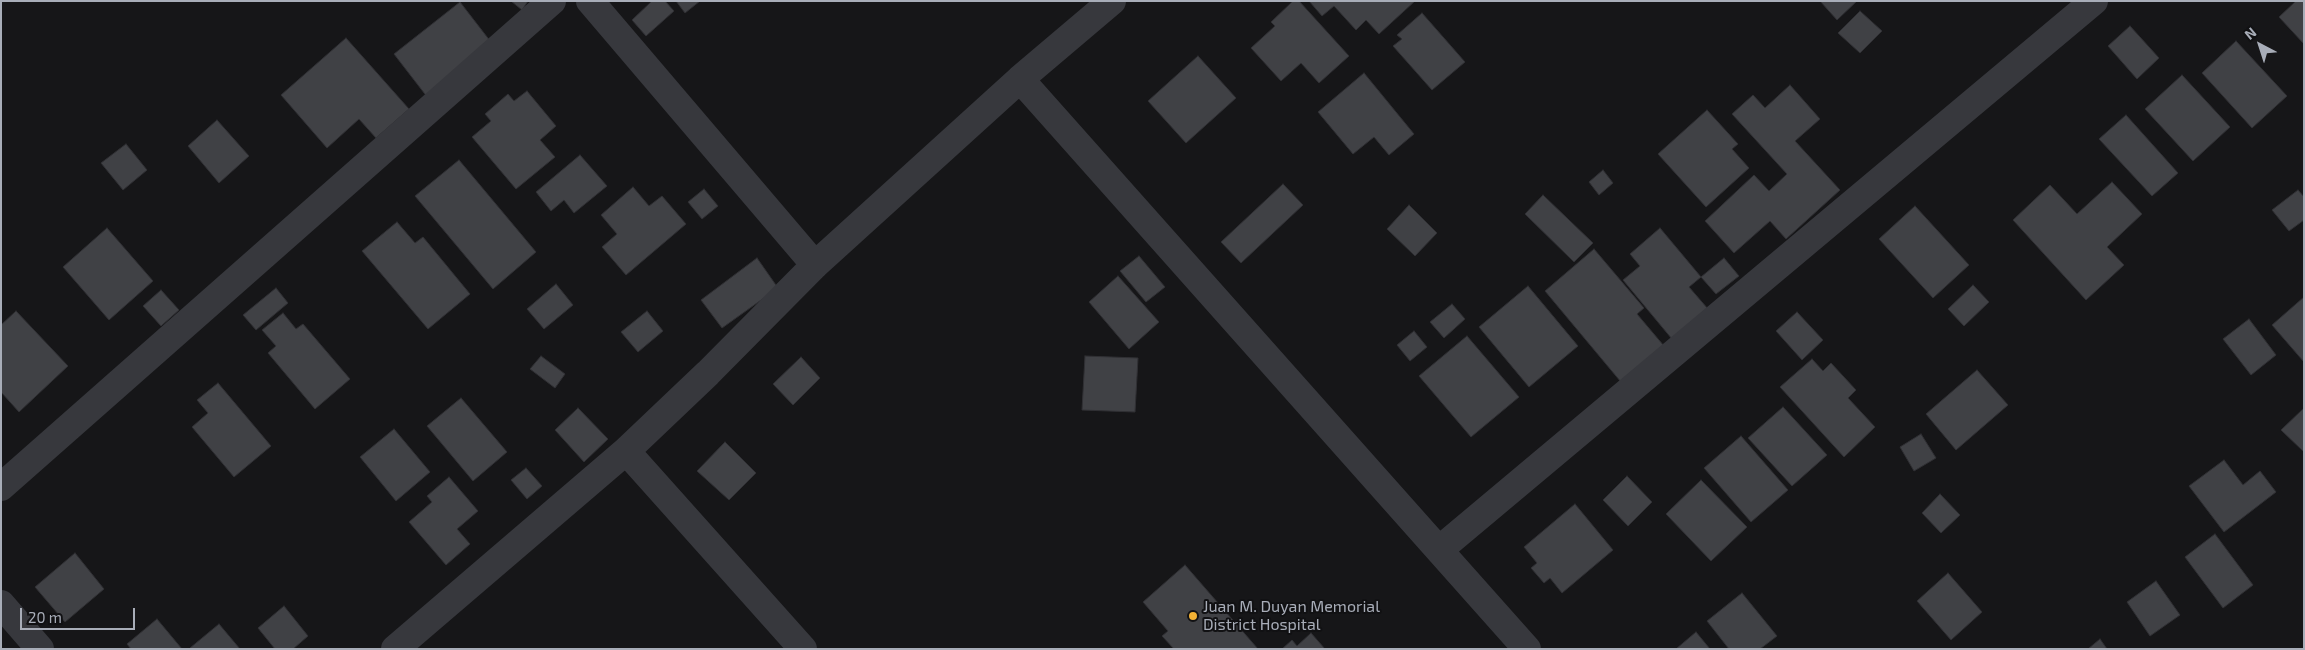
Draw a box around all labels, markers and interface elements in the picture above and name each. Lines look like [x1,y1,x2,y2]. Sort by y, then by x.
north arrow [2235,20,2285,70]
text: N [2241,23,2259,43]
place label: Juan M. Duyan Memorial District Hospital [1203,597,1380,635]
scale bar [22,598,138,630]
text: 20 m [28,608,62,626]
marker: Juan M. Duyan Memorial District Hospital [1187,610,1199,622]

